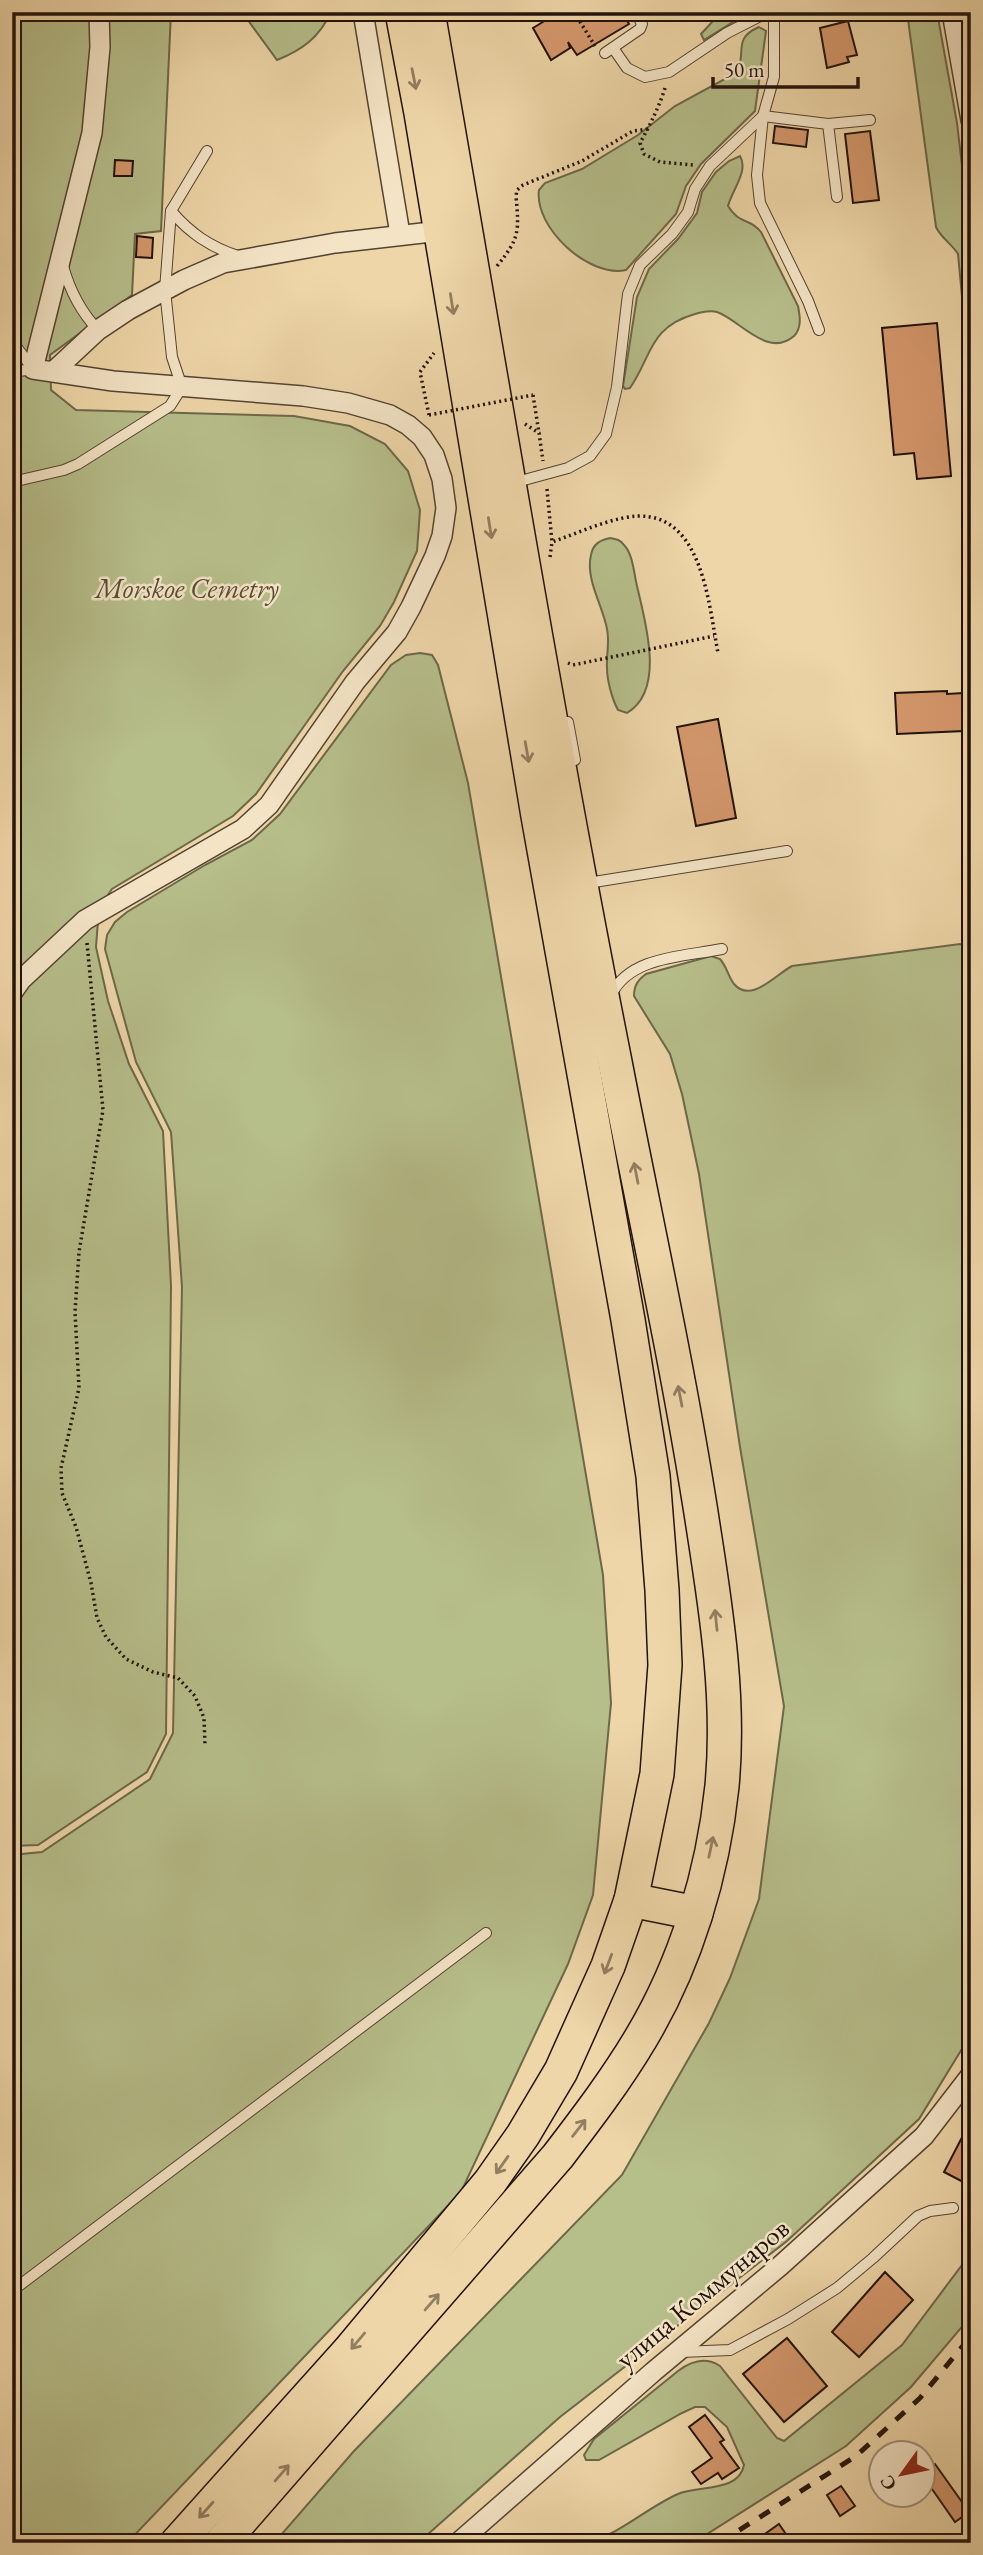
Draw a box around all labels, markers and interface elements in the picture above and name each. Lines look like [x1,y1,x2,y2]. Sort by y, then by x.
scale bar [713,46,859,90]
text: 50 m [724,56,765,83]
one-way arrow [408,67,422,90]
one-way arrow [446,292,459,315]
one-way arrow [484,516,497,539]
park label: Morskoe Cemetry [93,570,280,606]
one-way arrow [521,740,534,763]
one-way arrow [629,1162,643,1185]
one-way arrow [673,1385,687,1408]
one-way arrow [709,1610,722,1632]
one-way arrow [705,1836,719,1859]
one-way arrow [601,1953,614,1975]
one-way arrow [572,2120,587,2138]
one-way arrow [495,2155,509,2174]
street label: улица Коммунаров [608,2210,796,2376]
one-way arrow [424,2293,440,2311]
one-way arrow [350,2331,366,2349]
north arrow [867,2440,937,2510]
one-way arrow [274,2464,290,2482]
text: С [874,2471,902,2495]
one-way arrow [199,2501,215,2519]

